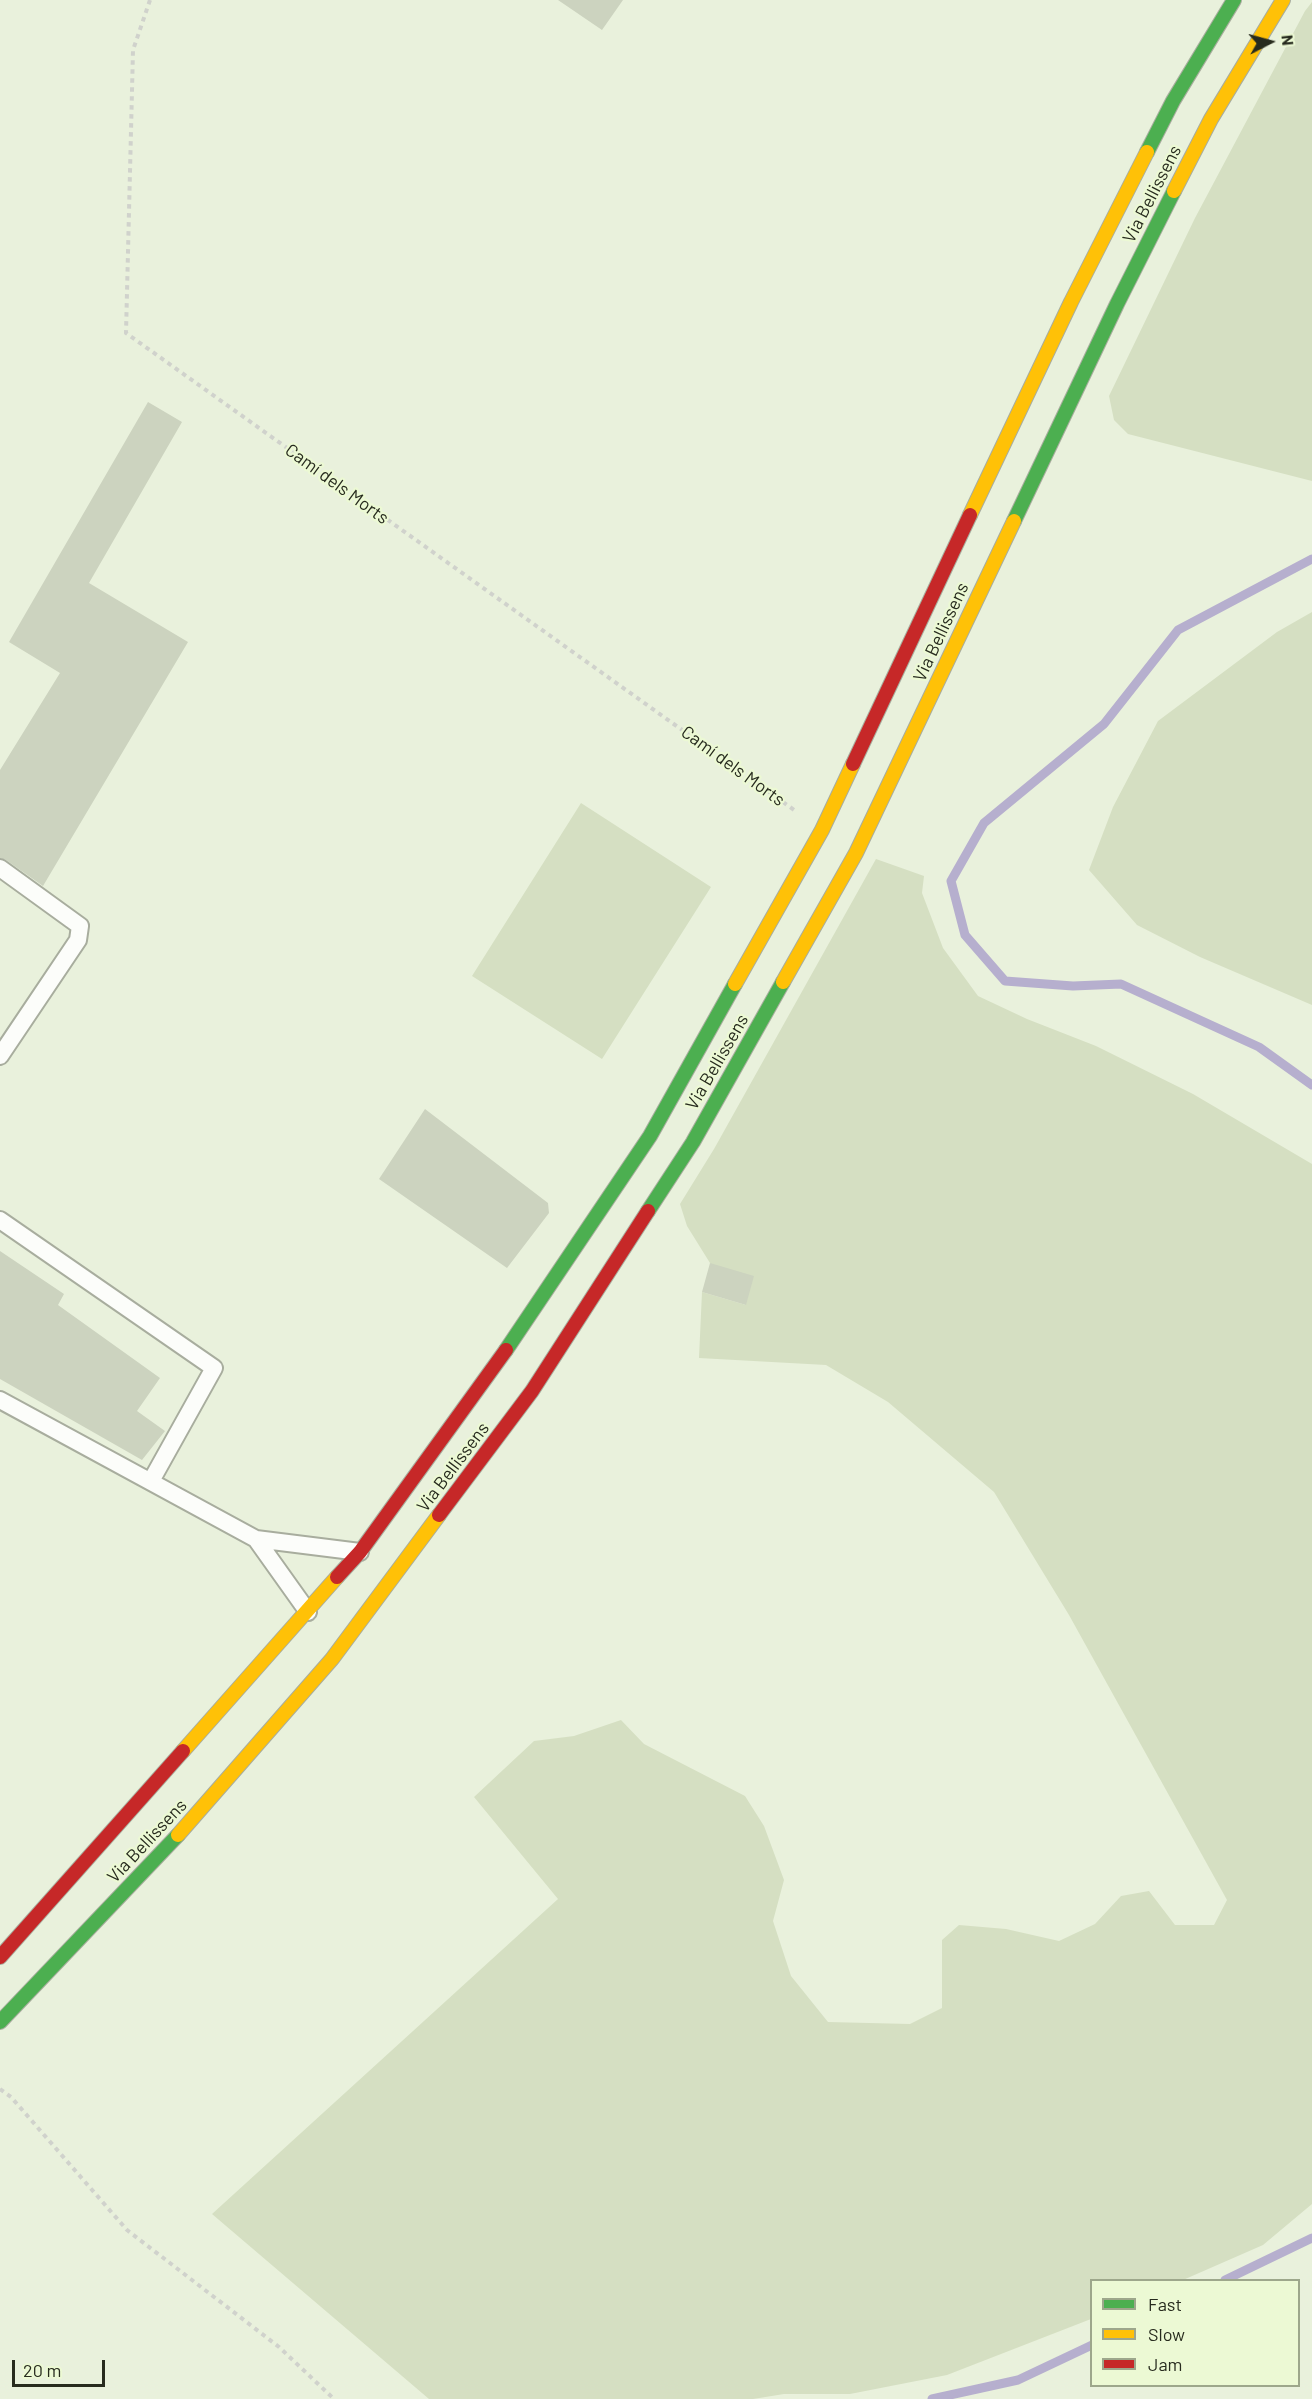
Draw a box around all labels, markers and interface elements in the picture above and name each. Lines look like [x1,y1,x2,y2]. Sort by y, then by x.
north arrow [1240,12,1300,72]
text: N [1278,34,1298,46]
street label: Via Bellissens [1118,142,1186,246]
street label: Camí dels Morts [281,439,393,529]
street label: Via Bellissens [909,579,973,685]
street label: Camí dels Morts [677,721,789,811]
street label: Via Bellissens [681,1010,753,1114]
street label: Via Bellissens [412,1418,494,1516]
street label: Via Bellissens [103,1795,191,1887]
legend [1090,2279,1300,2387]
text: Fast [1148,2293,1182,2315]
text: Slow [1148,2323,1185,2345]
scale bar [15,2348,108,2386]
text: Jam [1148,2353,1182,2375]
text: 20 m [23,2359,61,2381]

